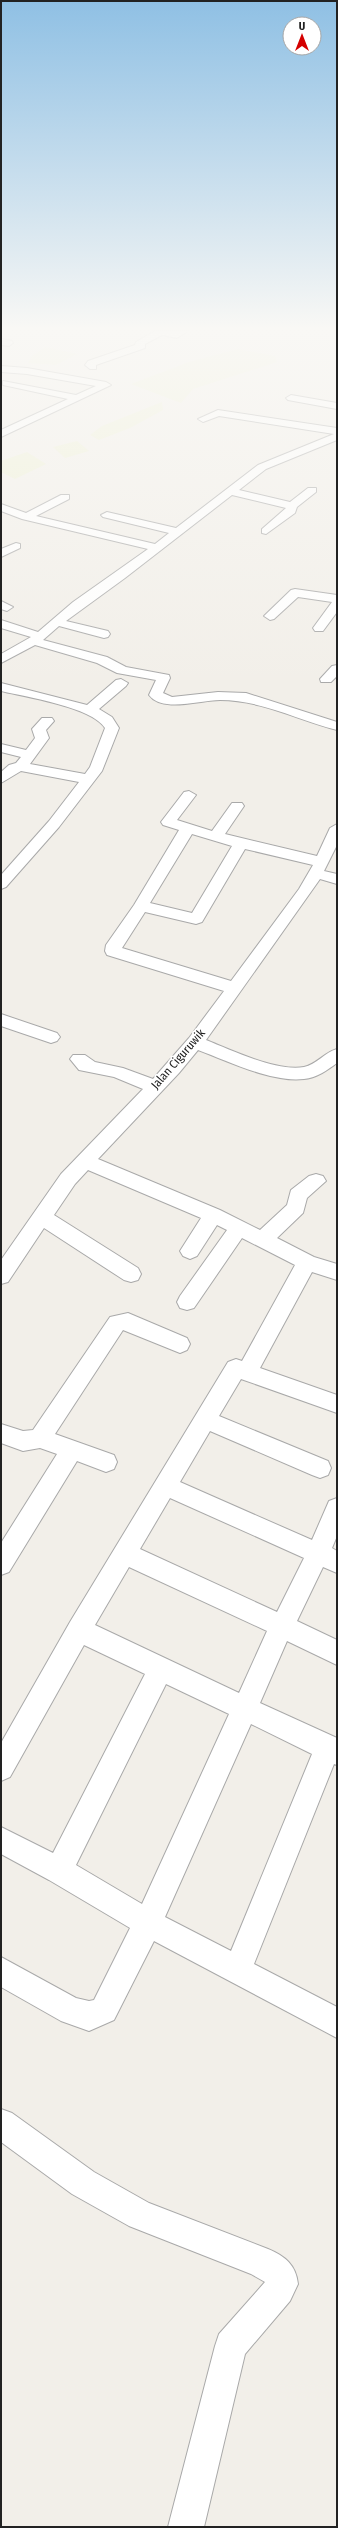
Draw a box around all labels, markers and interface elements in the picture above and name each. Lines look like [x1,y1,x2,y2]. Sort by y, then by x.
north arrow [282,16,322,56]
text: U [299,20,305,33]
street label: Jalan Ciguruwik [148,1026,208,1092]

